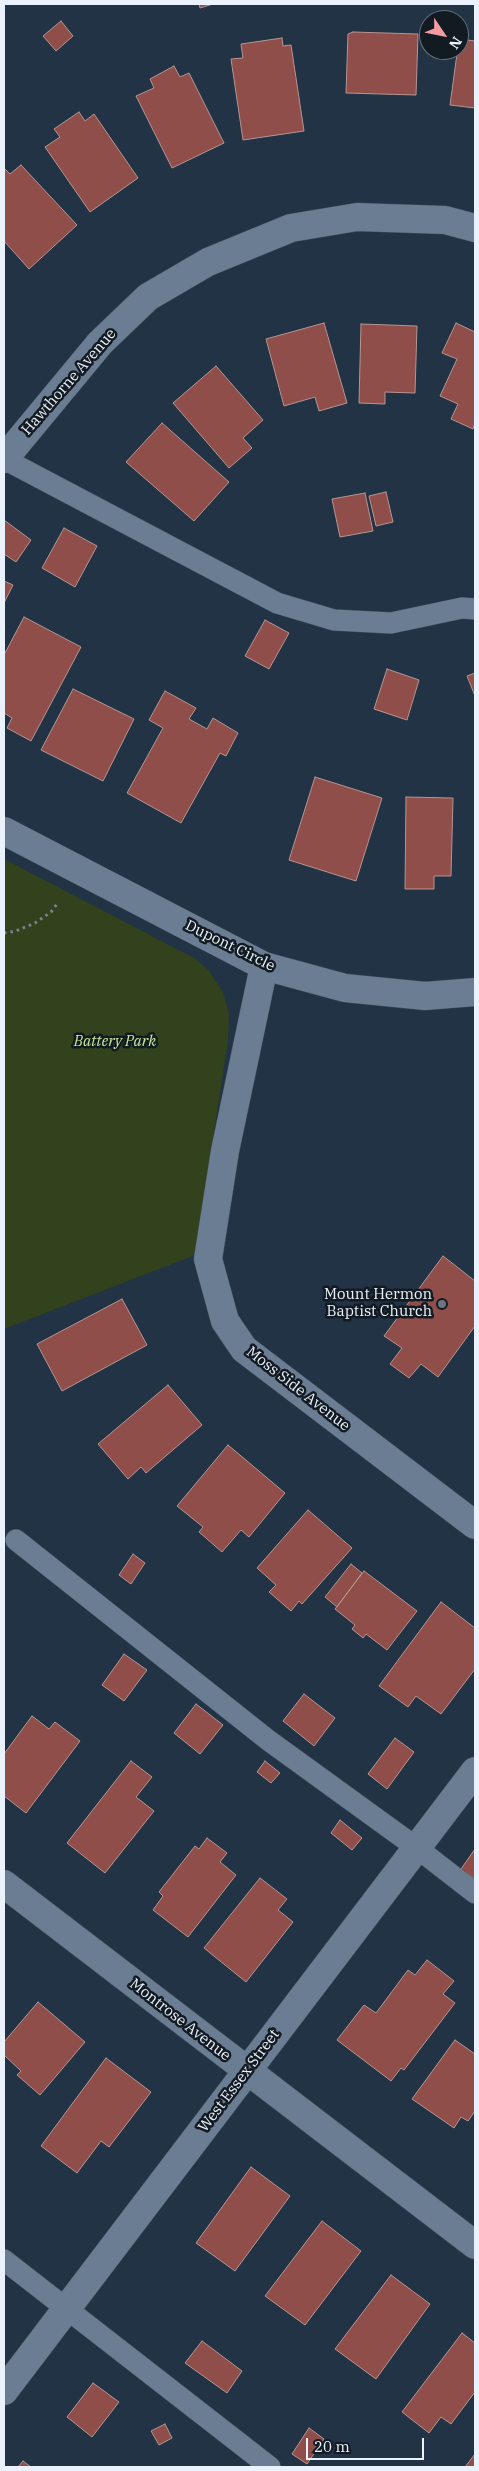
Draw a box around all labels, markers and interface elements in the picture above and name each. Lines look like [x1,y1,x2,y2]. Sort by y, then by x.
north arrow [419,10,469,60]
text: N [445,33,466,52]
street label: Hawthorne Avenue [18,325,120,439]
street label: Dupont Circle [182,917,278,975]
park label: Battery Park [74,1033,156,1051]
place label: Mount Hermon Baptist Church [324,1286,432,1321]
marker: Mount Hermon Baptist Church [436,1298,448,1310]
street label: Moss Side Avenue [243,1343,353,1435]
street label: Montrose Avenue [126,1975,234,2065]
street label: West Essex Street [195,2026,283,2136]
scale bar [309,2428,426,2460]
text: 20 m [314,2437,350,2456]

